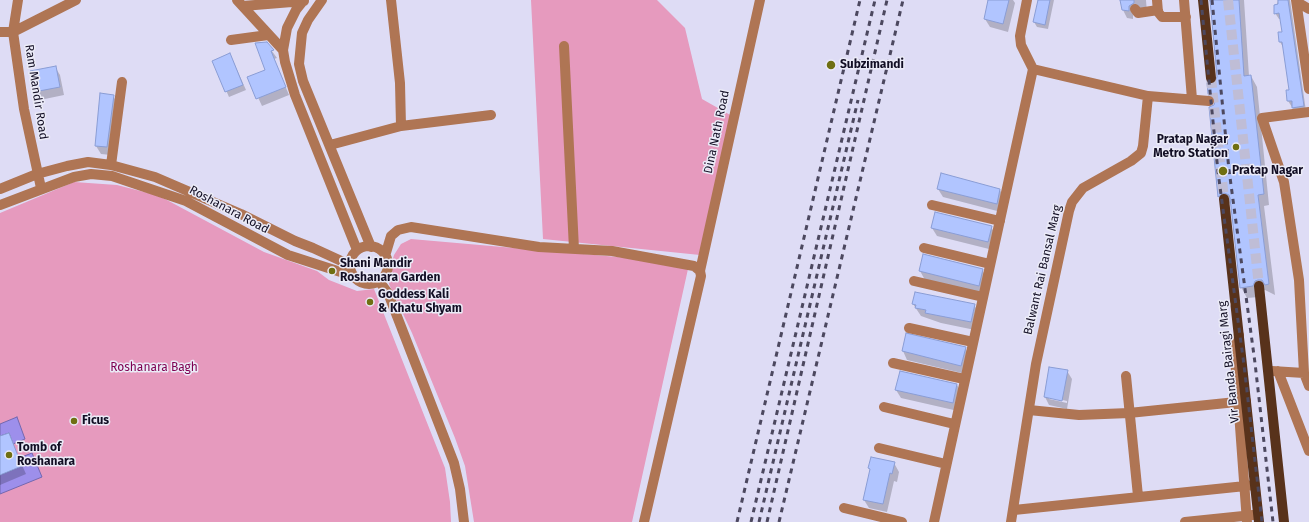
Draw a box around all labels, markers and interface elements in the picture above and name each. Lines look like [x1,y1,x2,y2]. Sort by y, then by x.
street label: Ram Mandir Road [21,43,51,141]
place label: Subzimandi [840,58,904,72]
marker: Subzimandi [825,59,837,71]
street label: Dina Nath Road [701,89,733,175]
place label: Pratap Nagar Metro Station [1153,133,1228,161]
marker: Pratap Nagar Metro Station [1231,142,1241,152]
place label: Pratap Nagar [1232,164,1303,178]
marker: Pratap Nagar [1217,165,1229,177]
street label: Roshanara Road [187,183,271,237]
street label: Balwant Rai Bansal Marg [1021,204,1065,336]
place label: Shani Mandir Roshanara Garden [340,257,440,285]
marker: Shani Mandir Roshanara Garden [327,266,337,276]
place label: Goddess Kali & Khatu Shyam [378,288,462,316]
marker: Goddess Kali & Khatu Shyam [365,297,375,307]
street label: Vir Banda Bairagi Marg [1215,300,1243,424]
park label: Roshanara Bagh [110,361,198,375]
place label: Ficus [82,414,109,428]
marker: Ficus [69,416,79,426]
place label: Tomb of Roshanara [17,441,75,469]
marker: Tomb of Roshanara [4,450,14,460]

